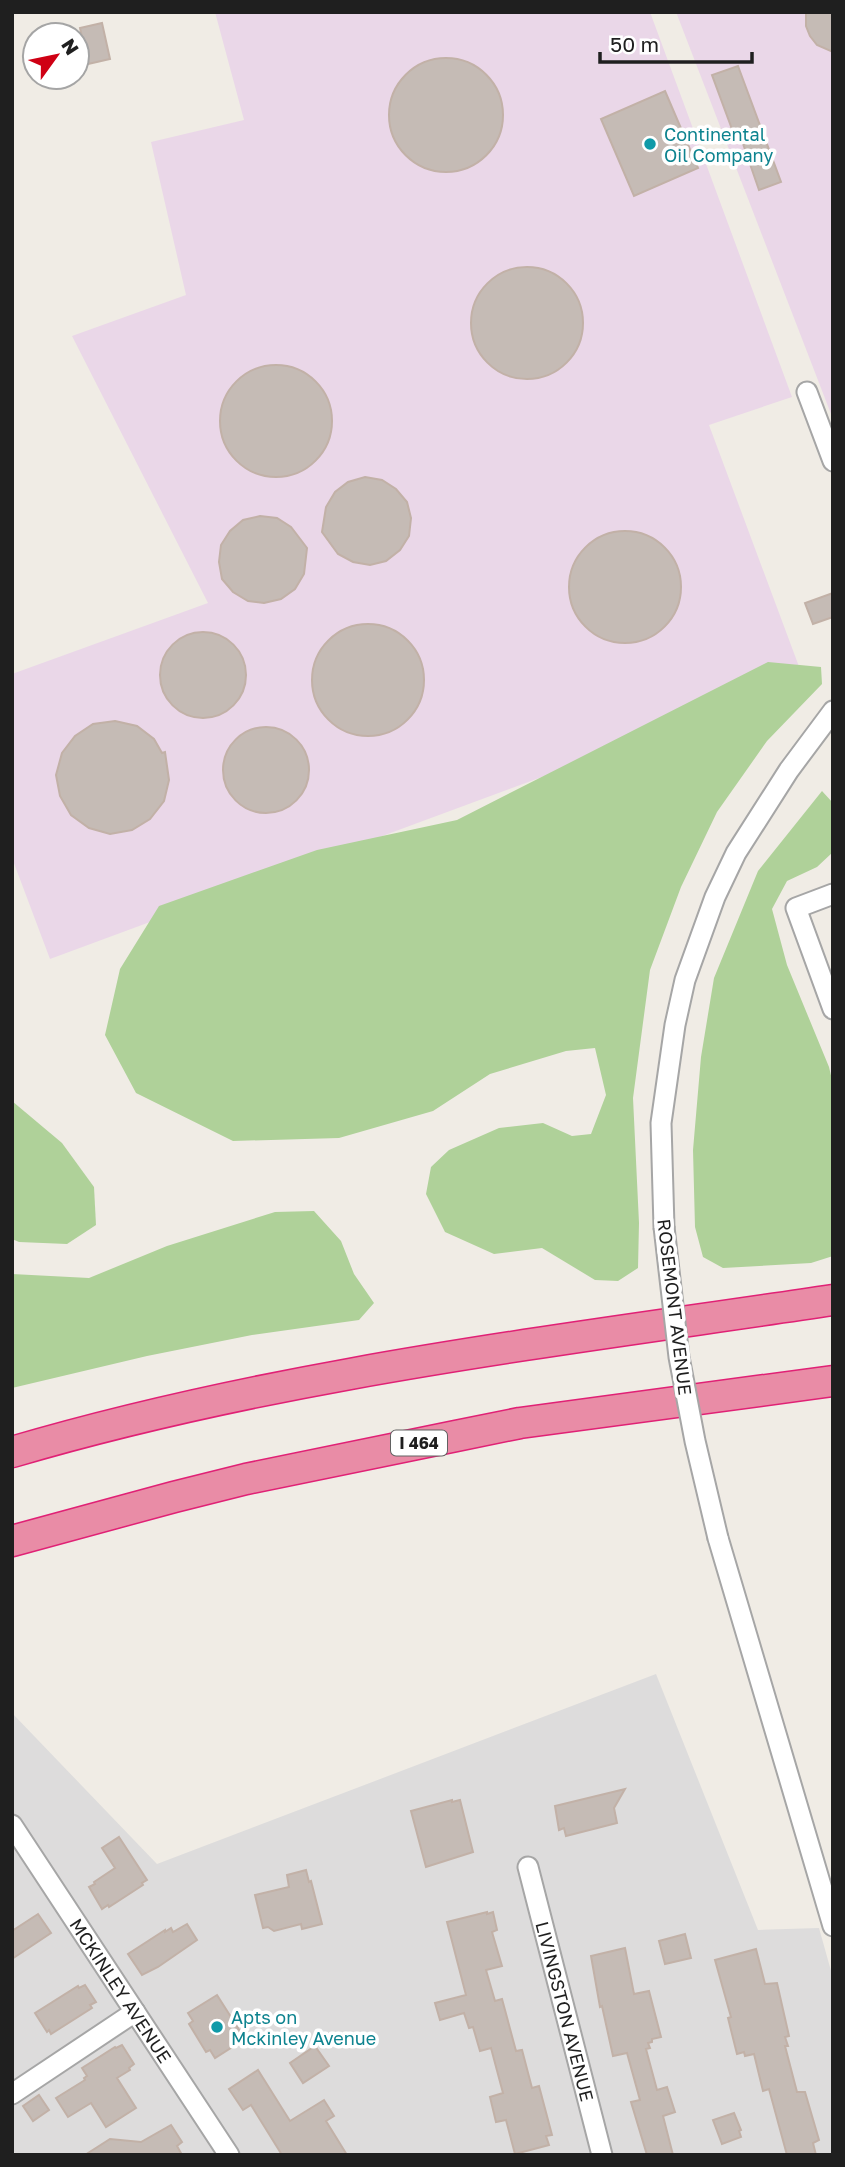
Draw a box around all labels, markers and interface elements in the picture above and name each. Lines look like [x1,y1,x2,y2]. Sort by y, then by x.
north arrow [21,21,91,91]
scale bar [600,21,752,65]
text: 50 m [610,31,659,57]
text: N [57,34,84,59]
place label: Continental Oil Company [664,123,773,166]
marker: Continental Oil Company [642,136,658,152]
street label: ROSEMONT AVENUE [653,1218,697,1396]
road number: I 464 [391,1430,447,1456]
street label: MCKINLEY AVENUE [65,1914,176,2067]
street label: LIVINGSTON AVENUE [531,1919,599,2104]
place label: Apts on Mckinley Avenue [231,2006,376,2049]
marker: Apts on Mckinley Avenue [209,2019,225,2035]

